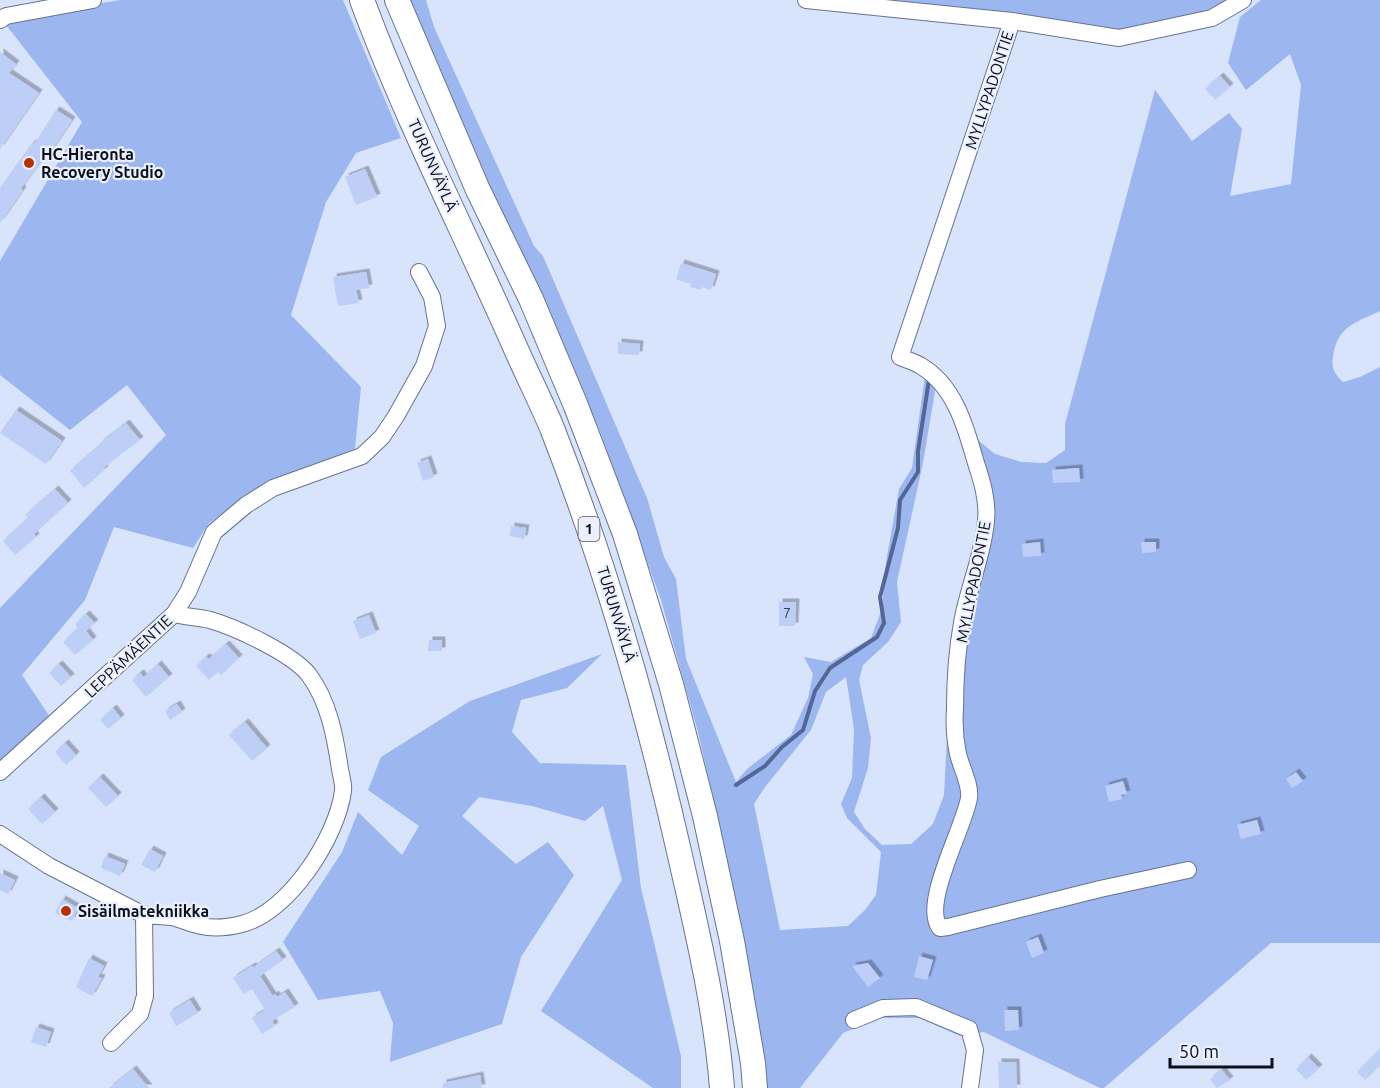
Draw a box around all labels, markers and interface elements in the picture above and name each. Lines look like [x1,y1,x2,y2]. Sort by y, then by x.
street label: MYLLYPADONTIE [961,28,1017,152]
street label: TURUNVÄYLÄ [405,116,462,214]
place label: HC-Hieronta Recovery Studio [41,145,163,181]
marker: HC-Hieronta Recovery Studio [22,156,36,170]
road number: 1 [578,517,600,541]
street label: MYLLYPADONTIE [952,520,994,644]
street label: TURUNVÄYLÄ [594,564,640,665]
house number: 7 [783,605,791,621]
street label: LEPPÄMÄENTIE [81,611,175,701]
place label: Sisäilmatekniikka [78,902,209,920]
marker: Sisäilmatekniikka [59,904,73,918]
scale bar [1170,1031,1272,1069]
text: 50 m [1179,1041,1219,1061]

